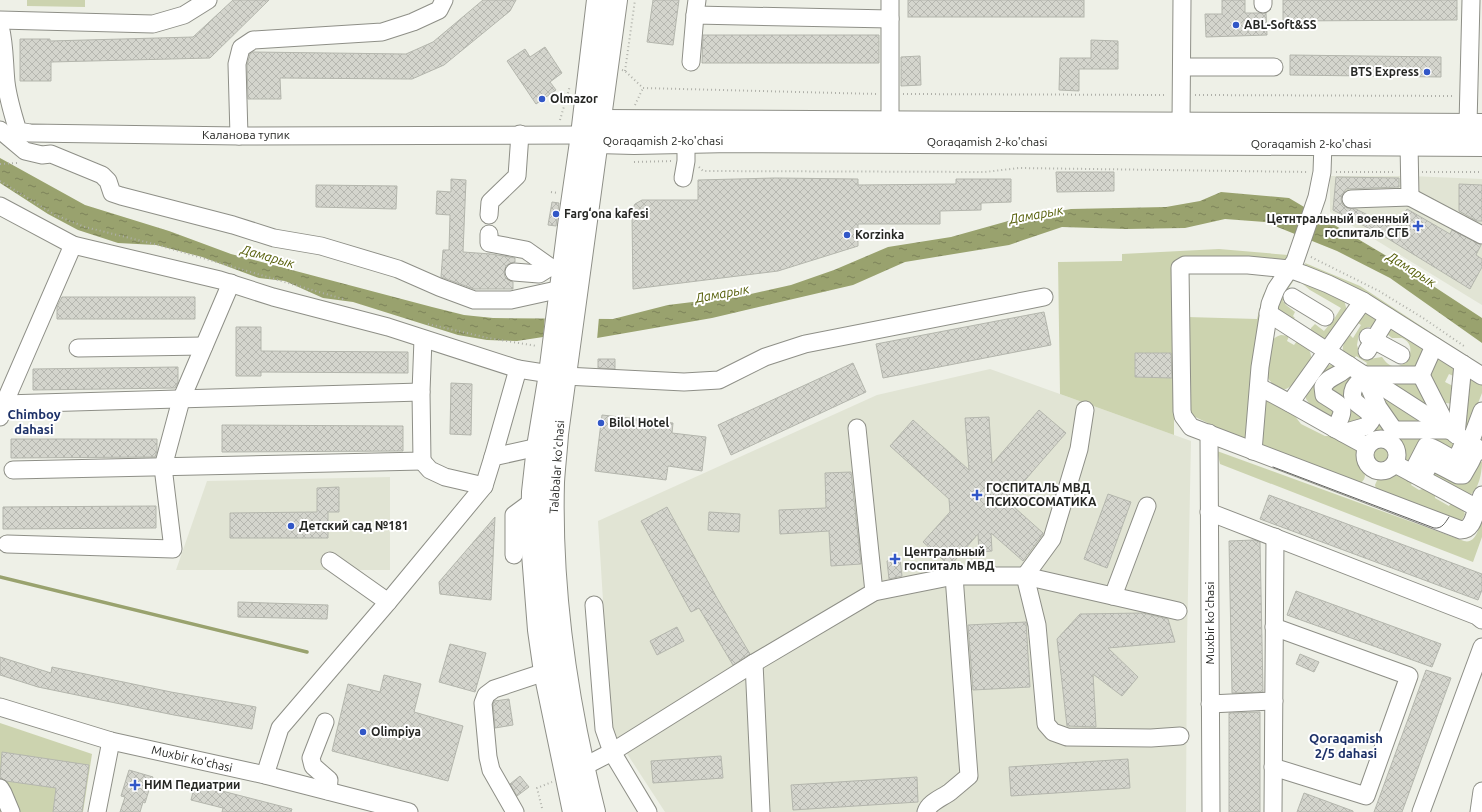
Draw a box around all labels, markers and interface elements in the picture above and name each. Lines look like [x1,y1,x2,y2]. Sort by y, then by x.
place label: ABL-Soft&SS [1244,18,1317,31]
marker: ABL-Soft&SS [1231,20,1241,30]
place label: BTS Express [1350,65,1419,78]
marker: BTS Express [1422,67,1432,77]
place label: Olmazor [550,92,598,105]
marker: Olmazor [537,94,547,104]
street label: Каланова тупик [202,128,290,141]
street label: Qoraqamish 2-ko'chasi [603,134,723,147]
street label: Qoraqamish 2-ko'chasi [927,135,1047,148]
street label: Qoraqamish 2-ko'chasi [1251,137,1371,150]
water label: Дамарык [1006,202,1064,226]
place label: Farg‘ona kafesi [564,207,649,220]
marker: Farg‘ona kafesi [551,209,561,219]
place label: Цетнтральный военный госпиталь СГБ [1267,212,1409,239]
marker: Цетнтральный военный госпиталь СГБ [1412,220,1424,232]
place label: Korzinka [855,228,904,241]
marker: Korzinka [842,230,852,240]
water label: Дамарык [238,241,296,270]
water label: Дамарык [1383,247,1439,290]
water label: Дамарык [692,281,750,305]
district label: Chimboy dahasi [7,407,61,436]
place label: Bilol Hotel [609,416,669,429]
marker: Bilol Hotel [596,418,606,428]
street label: Talabalar ko'chasi [547,420,566,514]
place label: ГОСПИТАЛЬ МВД ПСИХОСОМАТИКА [986,481,1097,508]
marker: ГОСПИТАЛЬ МВД ПСИХОСОМАТИКА [971,489,983,501]
place label: Детский сад №181 [299,519,409,532]
marker: Детский сад №181 [286,521,296,531]
place label: Центральный госпиталь МВД [904,545,995,572]
marker: Центральный госпиталь МВД [889,553,901,565]
street label: Muxbir ko'chasi [1203,582,1216,664]
place label: Olimpiya [371,725,421,738]
marker: Olimpiya [358,727,368,737]
district label: Qoraqamish 2/5 dahasi [1309,731,1383,760]
street label: Muxbir ko'chasi [150,743,234,774]
place label: НИМ Педиатрии [144,778,240,791]
marker: НИМ Педиатрии [129,779,141,791]

